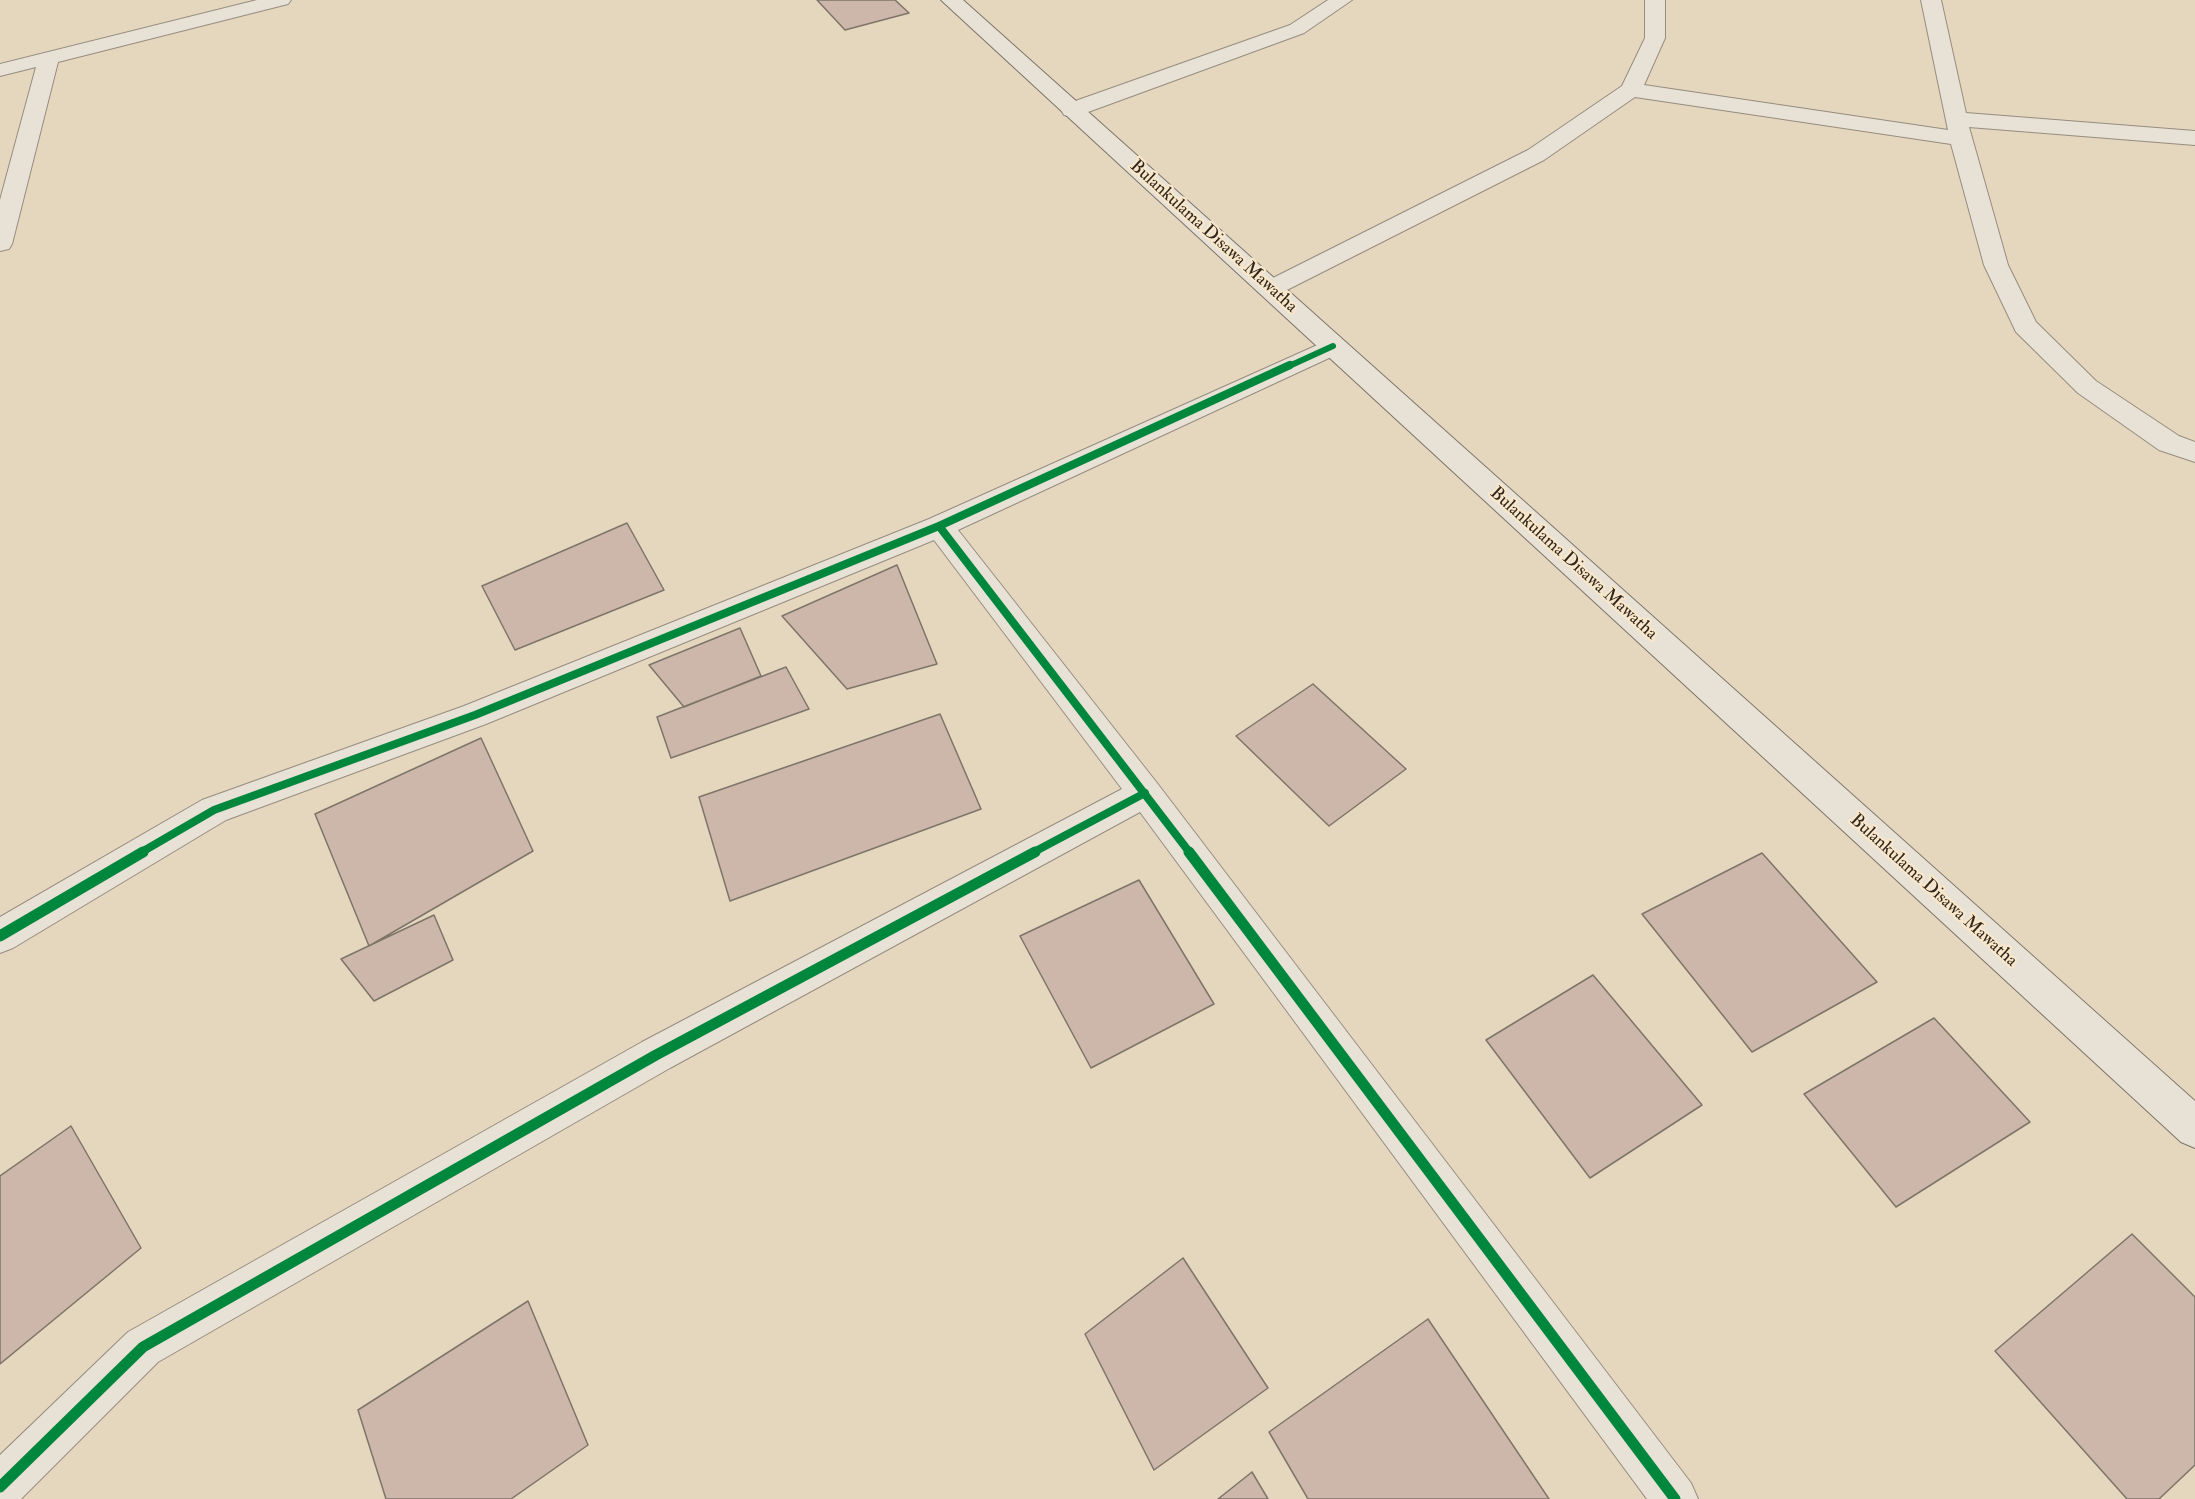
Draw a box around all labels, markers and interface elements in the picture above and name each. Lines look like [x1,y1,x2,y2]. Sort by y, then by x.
street label: Bulankulama Disawa Mawatha [1125,156,1301,318]
street label: Bulankulama Disawa Mawatha [1485,483,1661,645]
street label: Bulankulama Disawa Mawatha [1845,810,2021,972]

